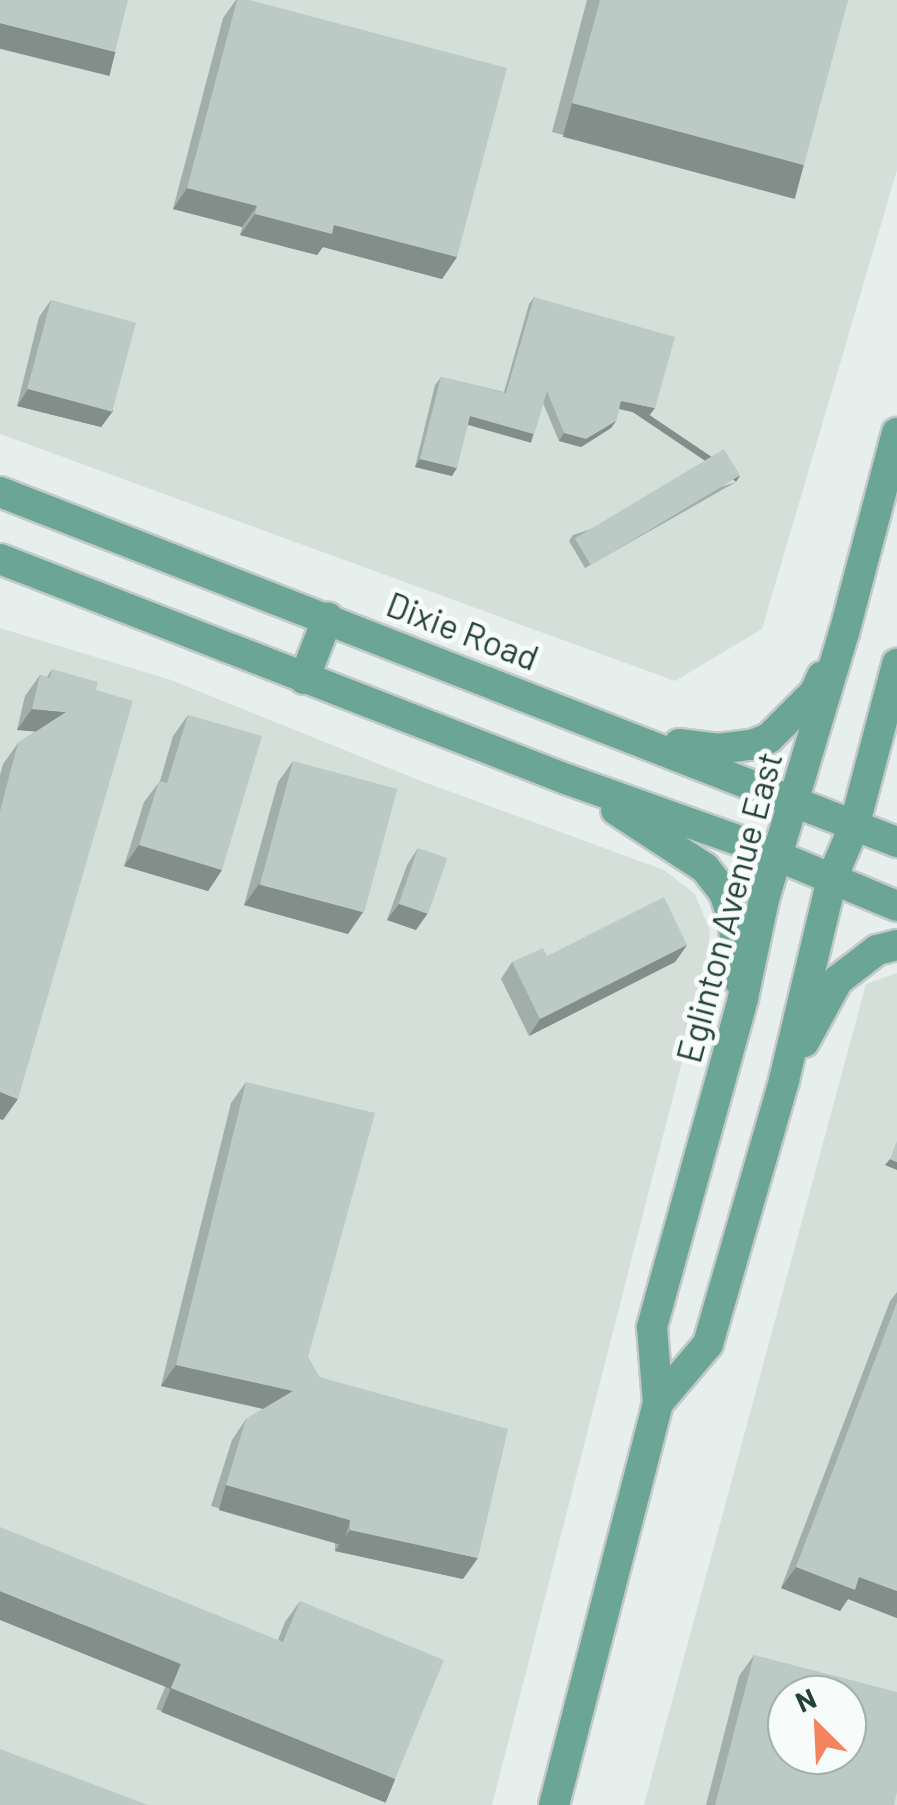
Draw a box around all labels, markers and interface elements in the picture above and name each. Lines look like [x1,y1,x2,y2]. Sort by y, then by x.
street label: Dixie Road [381,582,545,678]
street label: Eglinton Avenue East [666,747,790,1067]
north arrow [767,1675,867,1775]
text: N [790,1680,821,1719]

